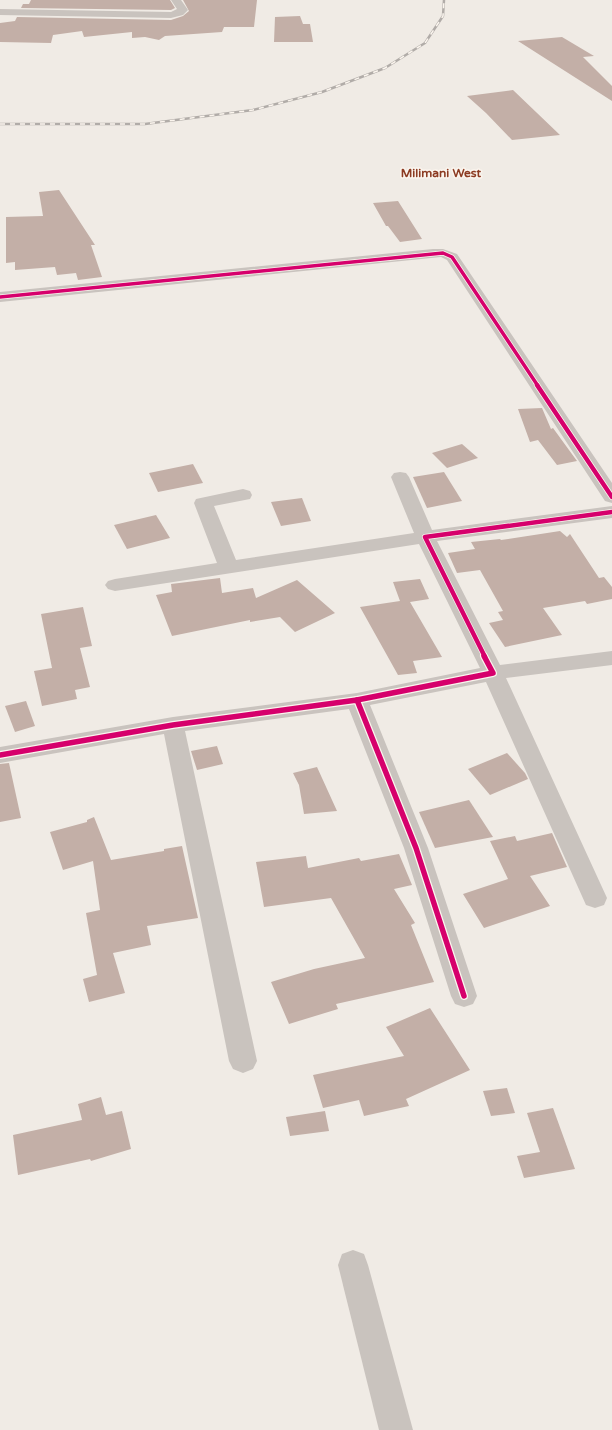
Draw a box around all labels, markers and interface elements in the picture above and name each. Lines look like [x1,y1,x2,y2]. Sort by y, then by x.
district label: Milimani West [401,166,482,180]

